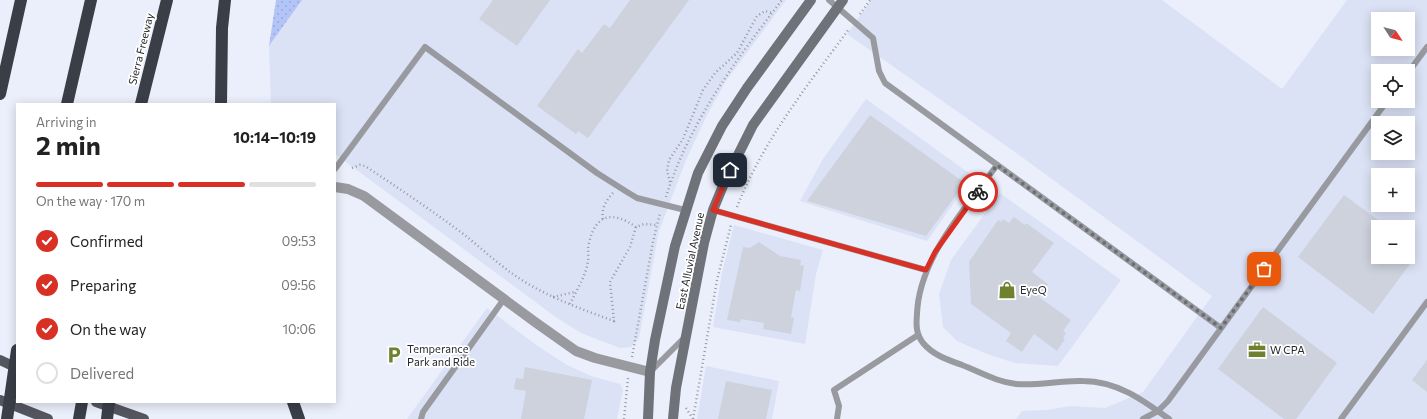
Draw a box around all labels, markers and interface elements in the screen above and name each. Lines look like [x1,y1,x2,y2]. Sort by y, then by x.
street label: Sierra Freeway [125,11,156,86]
north arrow [1371,12,1415,56]
map controls [1371,12,1415,264]
button: locate [1371,64,1415,108]
text: Arriving in [36,114,96,130]
button: layers [1371,116,1415,160]
text: 10:14–10:19 [233,128,316,146]
text: 2 min [36,129,101,160]
pin [713,153,747,187]
icon: home [719,159,741,181]
button: + [1371,168,1415,212]
courier [958,172,998,212]
icon: bike [967,181,989,203]
text: On the way · 170 m [36,193,145,209]
street label: East Alluvial Avenue [673,211,706,311]
button: − [1371,220,1415,264]
icon: check [36,230,58,252]
text: Confirmed [70,232,143,250]
text: 09:53 [282,233,316,249]
pin [1247,252,1281,286]
icon: bag [1253,258,1275,280]
icon: check [36,274,58,296]
text: Preparing [70,276,136,294]
text: 09:56 [281,277,316,293]
shop icon: EyeQ [997,280,1017,300]
place label: EyeQ [1020,283,1047,296]
icon: check [36,318,58,340]
text: On the way [70,320,147,338]
text: 10:06 [283,321,316,337]
office icon: W CPA [1247,340,1267,360]
place label: Temperance Park and Ride [407,342,475,368]
place label: W CPA [1270,343,1305,356]
parking icon: Temperance Park and Ride [384,345,404,365]
text: Delivered [70,364,134,382]

